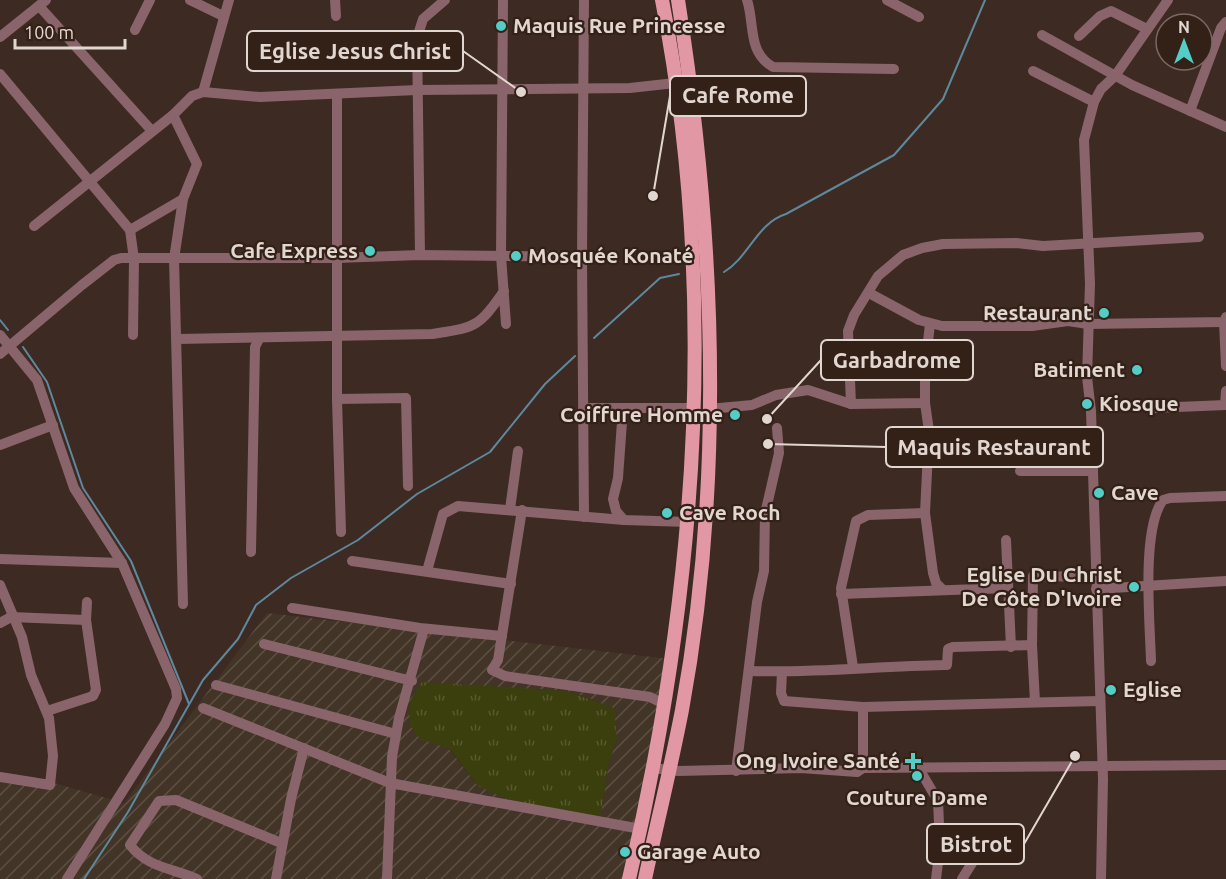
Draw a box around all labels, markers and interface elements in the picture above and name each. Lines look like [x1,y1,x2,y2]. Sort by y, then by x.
scale bar [15,12,124,50]
north arrow [1154,12,1214,72]
place label: Maquis Rue Princesse [513,13,726,37]
text: N [1178,18,1190,36]
marker: Maquis Rue Princesse [494,19,508,33]
text: 100 m [24,22,74,42]
callout: Eglise Jesus Christ [247,31,463,71]
text: Eglise Jesus Christ [259,38,451,63]
callout: Cafe Rome [670,76,806,116]
text: Cafe Rome [682,82,794,107]
place label: Cafe Express [230,238,358,262]
place label: Mosquée Konaté [528,243,694,267]
marker: Cafe Express [363,244,377,258]
marker: Mosquée Konaté [509,249,523,263]
place label: Restaurant [983,300,1092,324]
marker: Restaurant [1097,306,1111,320]
callout: Garbadrome [821,340,973,380]
text: Garbadrome [833,347,961,372]
place label: Batiment [1033,357,1125,381]
marker: Batiment [1130,363,1144,377]
place label: Kiosque [1099,391,1179,415]
marker: Kiosque [1080,397,1094,411]
place label: Coiffure Homme [560,402,723,426]
marker: Coiffure Homme [728,408,742,422]
callout: Maquis Restaurant [886,427,1103,467]
text: Maquis Restaurant [897,434,1091,459]
place label: Cave [1111,480,1159,504]
marker: Cave [1092,486,1106,500]
place label: Cave Roch [679,500,780,524]
marker: Cave Roch [660,506,674,520]
place label: Eglise Du Christ De Côte D'Ivoire [961,562,1122,610]
marker: Eglise Du Christ De Côte D'Ivoire [1127,580,1141,594]
place label: Eglise [1123,677,1182,701]
marker: Eglise [1104,683,1118,697]
place label: Ong Ivoire Santé [736,748,900,772]
marker: Ong Ivoire Santé [904,752,922,770]
marker: Couture Dame [910,769,924,783]
place label: Couture Dame [846,785,988,809]
callout: Bistrot [927,824,1024,864]
text: Bistrot [940,831,1012,856]
place label: Garage Auto [637,839,761,863]
marker: Garage Auto [618,845,632,859]

